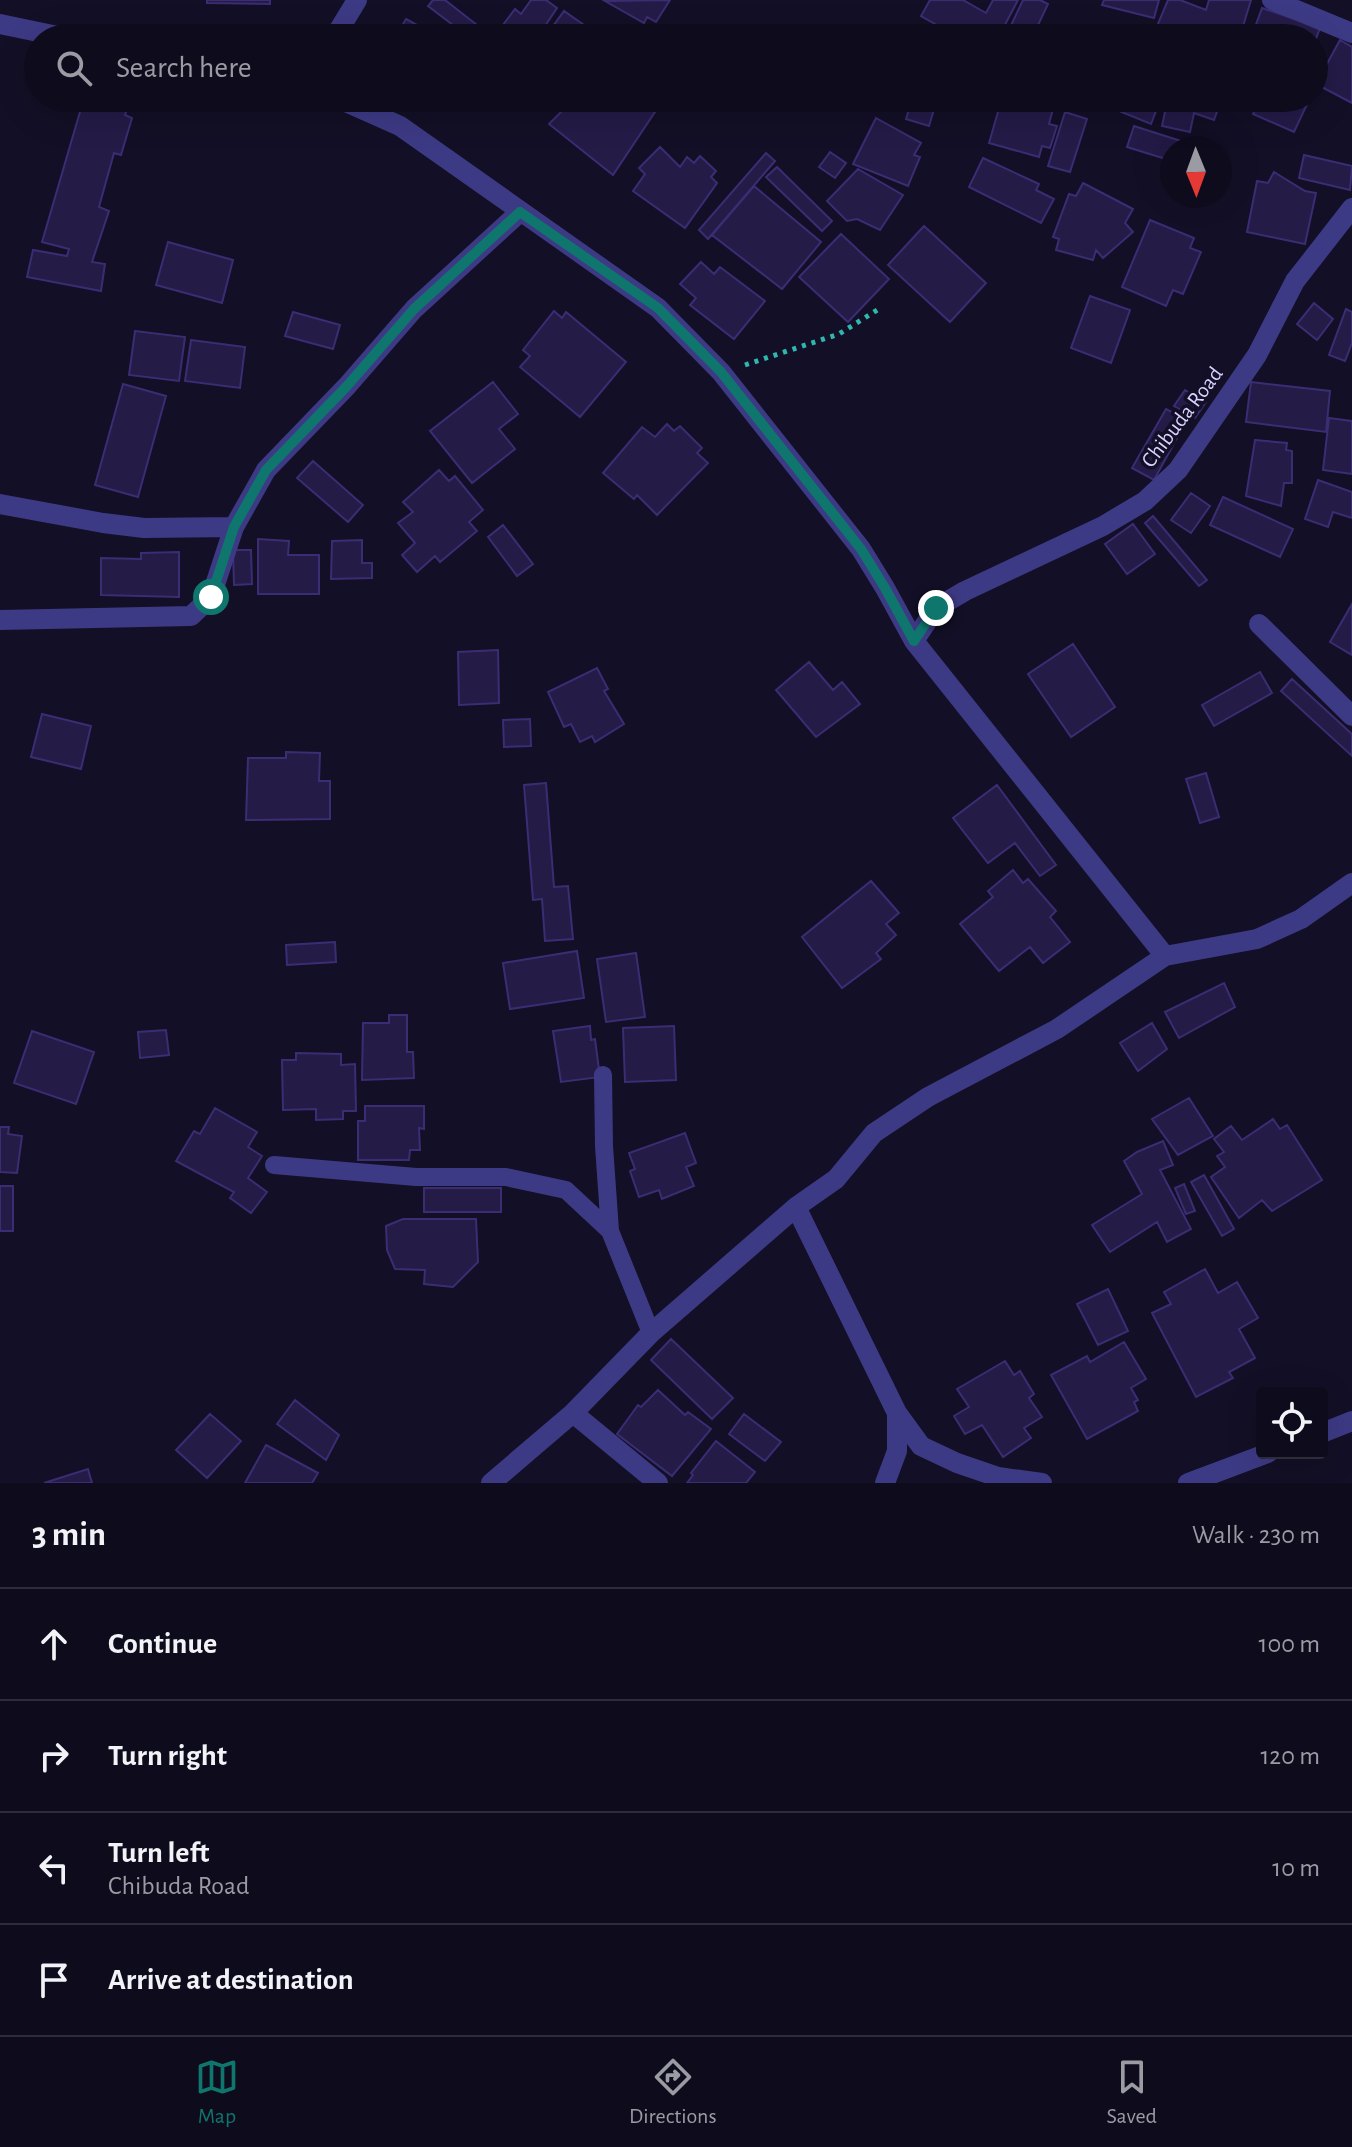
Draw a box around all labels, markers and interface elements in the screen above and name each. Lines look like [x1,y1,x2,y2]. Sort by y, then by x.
search box [24,24,1328,112]
icon: search [52,46,96,90]
text: Search here [116,53,252,83]
north arrow [1160,136,1232,208]
street label: Chibuda Road [1137,363,1227,471]
route start [193,579,229,615]
route end [918,590,954,626]
map controls [1256,1387,1328,1459]
button: locate [1256,1387,1328,1459]
text: 3 min [32,1518,106,1552]
text: Walk · 230 m [1192,1522,1320,1548]
icon: ahead [32,1622,76,1666]
text: Continue [108,1629,217,1659]
text: 100 m [1259,1631,1320,1657]
icon: right [32,1734,76,1778]
text: Turn right [108,1741,227,1771]
text: 120 m [1260,1743,1320,1769]
text: Turn left [108,1838,209,1868]
icon: left [32,1846,76,1890]
text: 10 m [1272,1855,1320,1881]
text: Chibuda Road [108,1873,249,1899]
icon: arrive [32,1958,76,2002]
text: Arrive at destination [108,1965,354,1995]
tab: Map [195,2055,239,2129]
tab: Directions [629,2055,717,2129]
tab: Saved [1107,2055,1157,2129]

